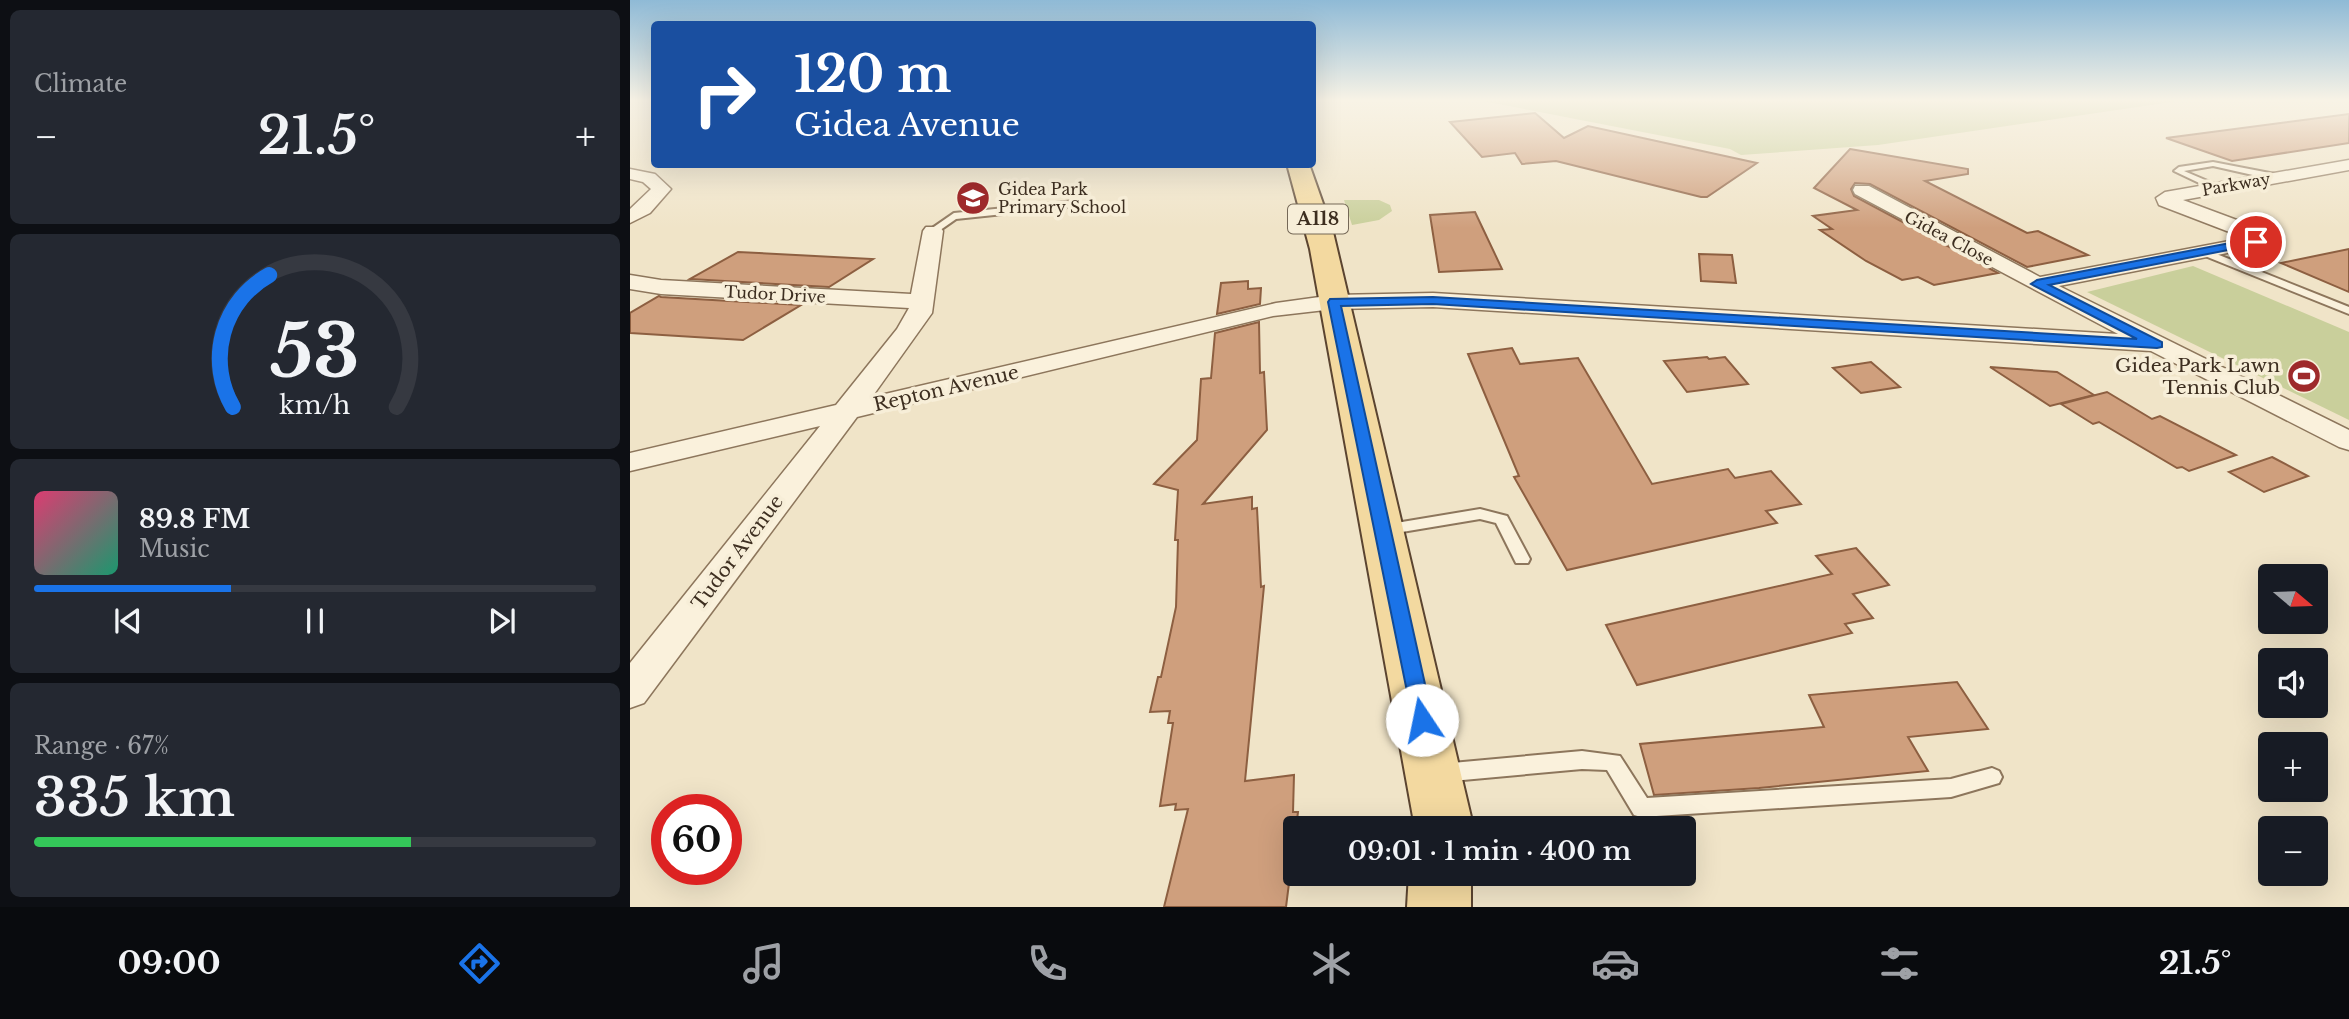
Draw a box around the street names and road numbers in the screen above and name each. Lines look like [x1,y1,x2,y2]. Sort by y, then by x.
street label: Parkway [2200,168,2273,200]
road number: A118 [1288,204,1348,233]
street label: Gidea Close [1901,206,1997,270]
street label: Tudor Drive [724,281,826,307]
street label: Repton Avenue [871,361,1021,416]
street label: Tudor Avenue [687,490,788,614]

